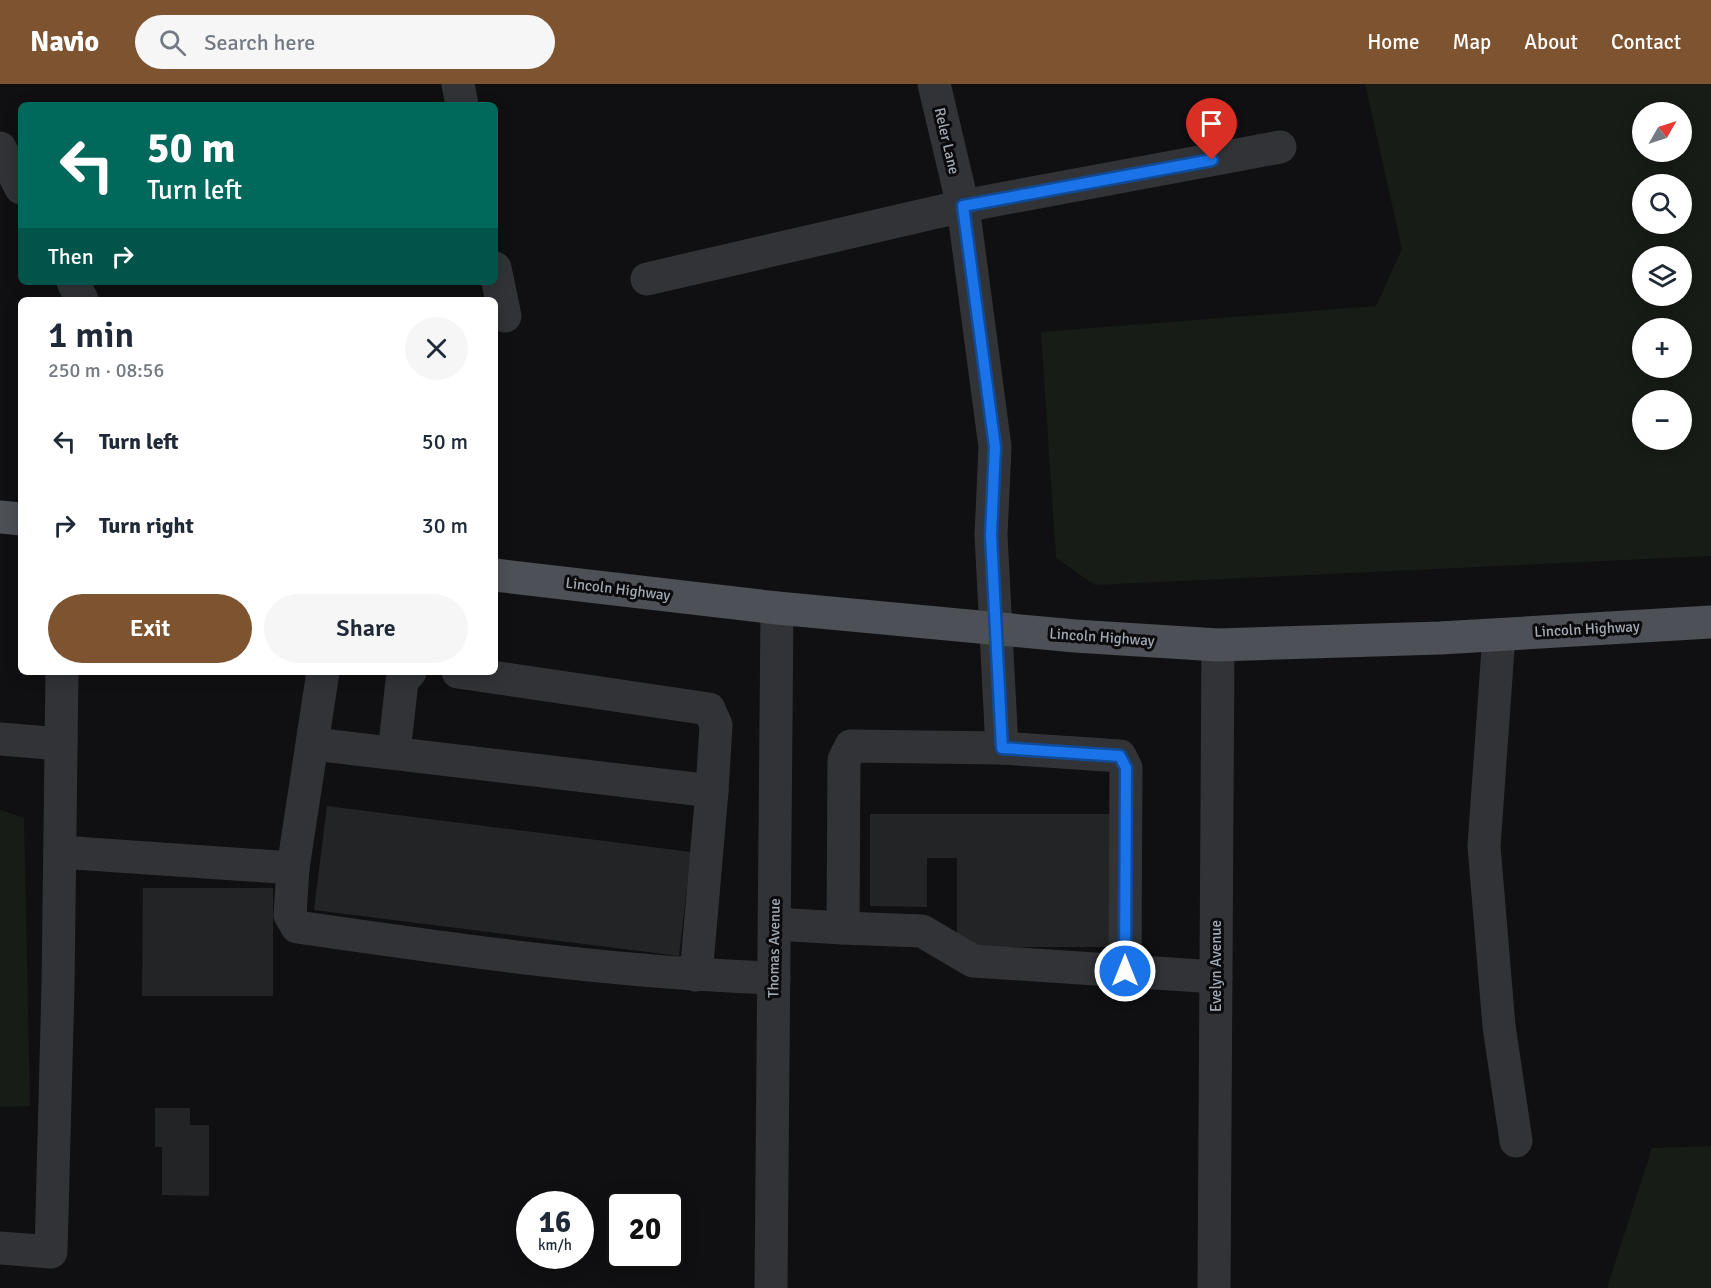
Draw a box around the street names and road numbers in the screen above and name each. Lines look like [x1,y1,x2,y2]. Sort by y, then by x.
street label: Reler Lane [931,106,963,176]
street label: Lincoln Highway [564,574,672,604]
street label: Lincoln Highway [1534,617,1640,641]
street label: Lincoln Highway [1049,624,1155,650]
street label: Thomas Avenue [764,898,784,998]
street label: Evelyn Avenue [1207,920,1225,1012]

